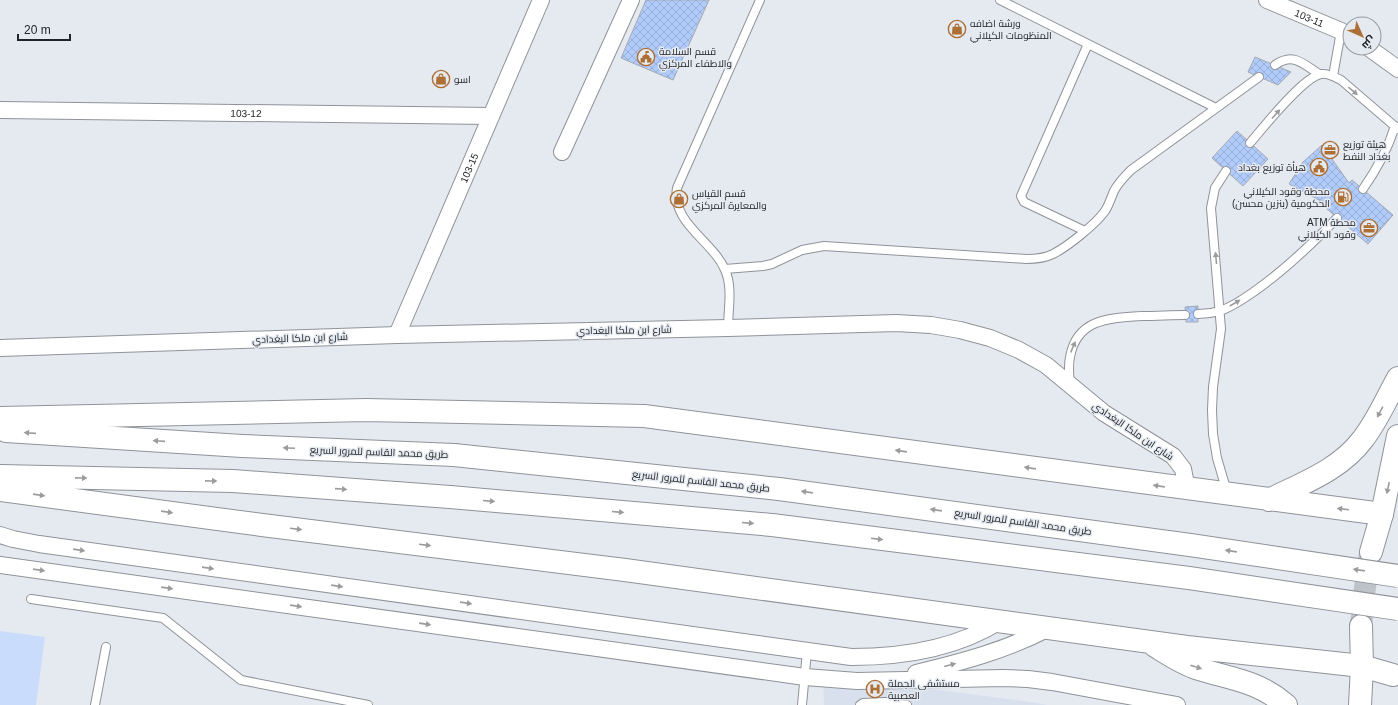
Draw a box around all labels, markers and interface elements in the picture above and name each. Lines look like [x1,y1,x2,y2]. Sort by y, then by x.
street label: 103-11 [1293,7,1326,29]
scale bar [18,16,70,42]
north arrow [1342,16,1382,56]
place label: ورشة اضافه المنظومات الكيلاني [970,18,1052,43]
shop icon: ورشة اضافه المنظومات الكيلاني [947,19,967,39]
text: 20 m [24,23,51,37]
text: ش [1359,33,1378,52]
place label: قسم السلامة والاطفاء المركزي [659,46,732,71]
public building icon: قسم السلامة والاطفاء المركزي [636,47,656,67]
shop icon: اسو [431,69,451,89]
place label: اسو [454,74,471,85]
one-way arrow [1348,86,1359,95]
street label: 103-12 [230,107,262,119]
one-way arrow [1271,109,1280,118]
place label: هيئة توزيع بغداد النفط [1343,139,1390,162]
office icon: هيئة توزيع بغداد النفط [1320,140,1340,160]
street label: 103-15 [458,151,480,184]
public building icon: هيأة توزيع بغداد [1309,157,1329,177]
place label: هيأة توزيع بغداد [1238,161,1306,174]
place label: محطة وقود الكيلاني الحكومية (بنزين محسن) [1232,186,1330,210]
fuel station icon: محطة وقود الكيلاني الحكومية (بنزين محسن) [1333,187,1353,207]
place label: قسم القياس والمعايرة المركزي [692,188,767,213]
shop icon: قسم القياس والمعايرة المركزي [669,189,689,209]
place label: ATM محطة وقود الكيلاني [1298,217,1356,242]
office icon: ATM محطة وقود الكيلاني [1359,218,1379,238]
one-way arrow [1212,252,1219,264]
one-way arrow [1229,300,1241,307]
street label: شارع ابن ملكا البغدادي [576,324,672,338]
street label: شارع ابن ملكا البغدادي [252,331,348,347]
one-way arrow [1070,342,1076,353]
street label: شارع ابن ملكا البغدادي [1089,400,1176,464]
one-way arrow [1376,406,1383,418]
one-way arrow [24,429,36,436]
one-way arrow [153,437,165,444]
street label: طريق محمد القاسم للمرور السريع [310,444,448,462]
one-way arrow [282,445,295,451]
one-way arrow [895,448,907,454]
one-way arrow [1024,465,1036,472]
street label: طريق محمد القاسم للمرور السريع [631,468,770,496]
one-way arrow [75,474,87,481]
one-way arrow [205,477,217,484]
one-way arrow [1384,481,1390,494]
one-way arrow [1153,483,1165,489]
one-way arrow [335,486,347,493]
one-way arrow [801,489,813,496]
one-way arrow [33,492,45,498]
one-way arrow [483,497,495,504]
one-way arrow [1337,506,1349,512]
one-way arrow [930,507,942,513]
street label: طريق محمد القاسم للمرور السريع [953,507,1092,539]
one-way arrow [161,509,174,515]
one-way arrow [612,509,624,515]
one-way arrow [742,520,754,527]
one-way arrow [290,526,302,532]
one-way arrow [871,536,883,542]
one-way arrow [419,542,431,548]
one-way arrow [73,547,86,553]
one-way arrow [1225,548,1237,554]
one-way arrow [202,565,214,571]
one-way arrow [33,567,45,573]
one-way arrow [1353,567,1365,573]
one-way arrow [331,582,343,589]
one-way arrow [161,585,173,591]
one-way arrow [460,600,472,606]
one-way arrow [290,603,302,609]
one-way arrow [419,621,431,627]
one-way arrow [944,661,956,667]
one-way arrow [1190,664,1202,670]
place label: مستشفى الجملة العصبية [888,678,960,701]
hospital icon: مستشفى الجملة العصبية [865,679,885,699]

